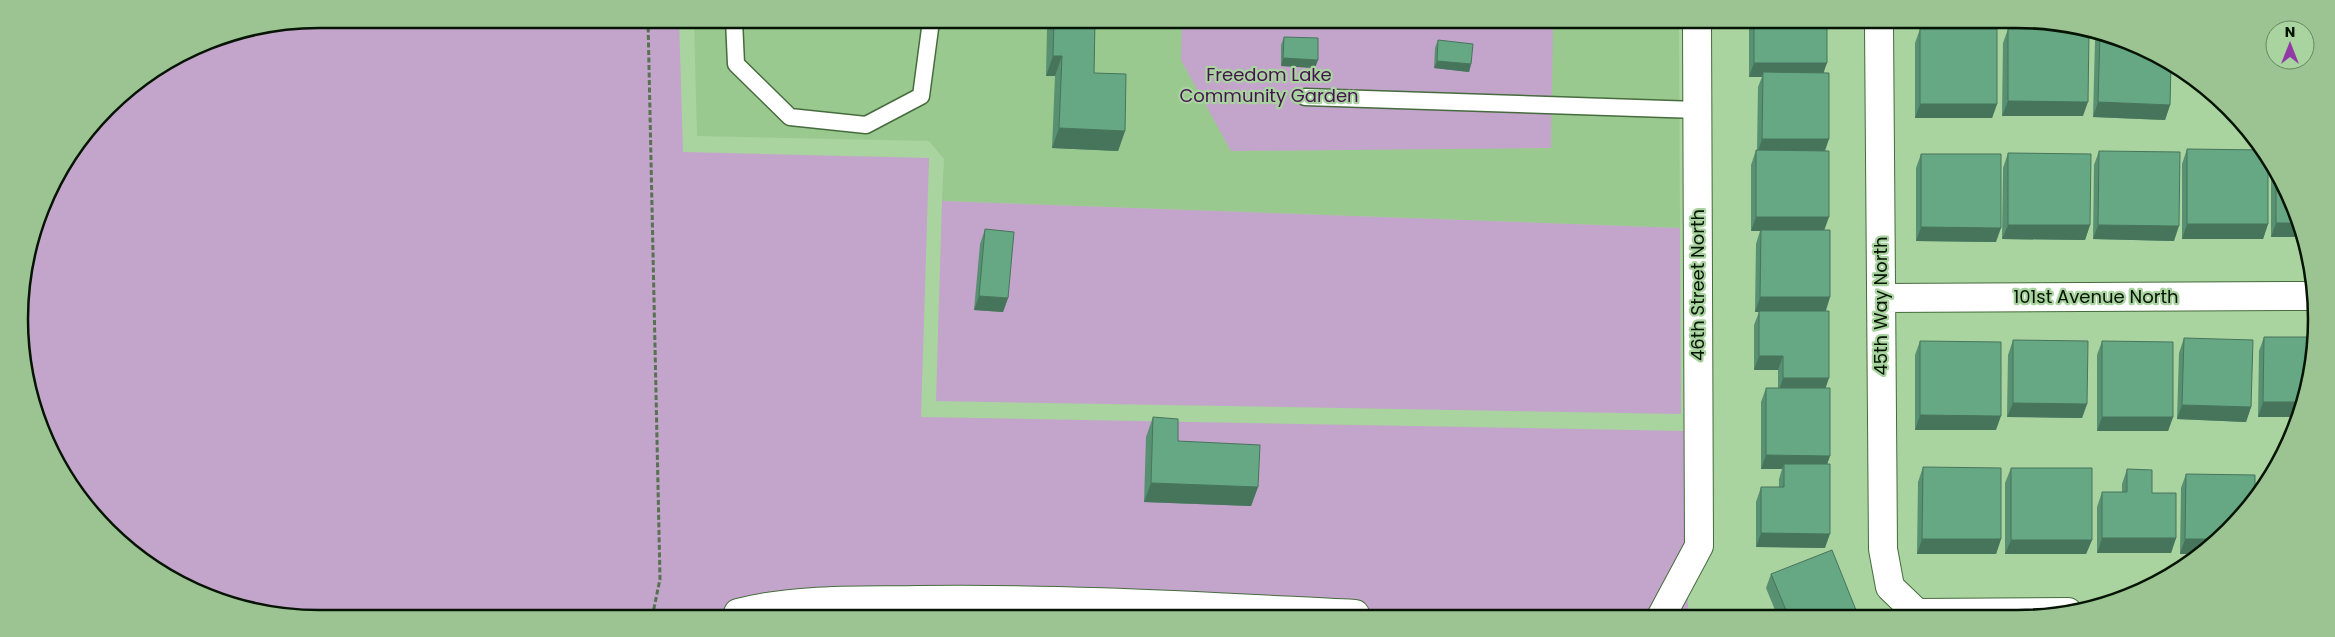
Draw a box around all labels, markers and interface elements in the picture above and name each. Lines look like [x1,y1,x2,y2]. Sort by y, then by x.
north arrow [2265,20,2315,70]
text: N [2285,22,2295,42]
park label: Freedom Lake Community Garden [1179,62,1359,108]
street label: 46th Street North [1685,209,1710,361]
street label: 45th Way North [1868,236,1893,376]
street label: 101st Avenue North [2014,284,2178,309]

